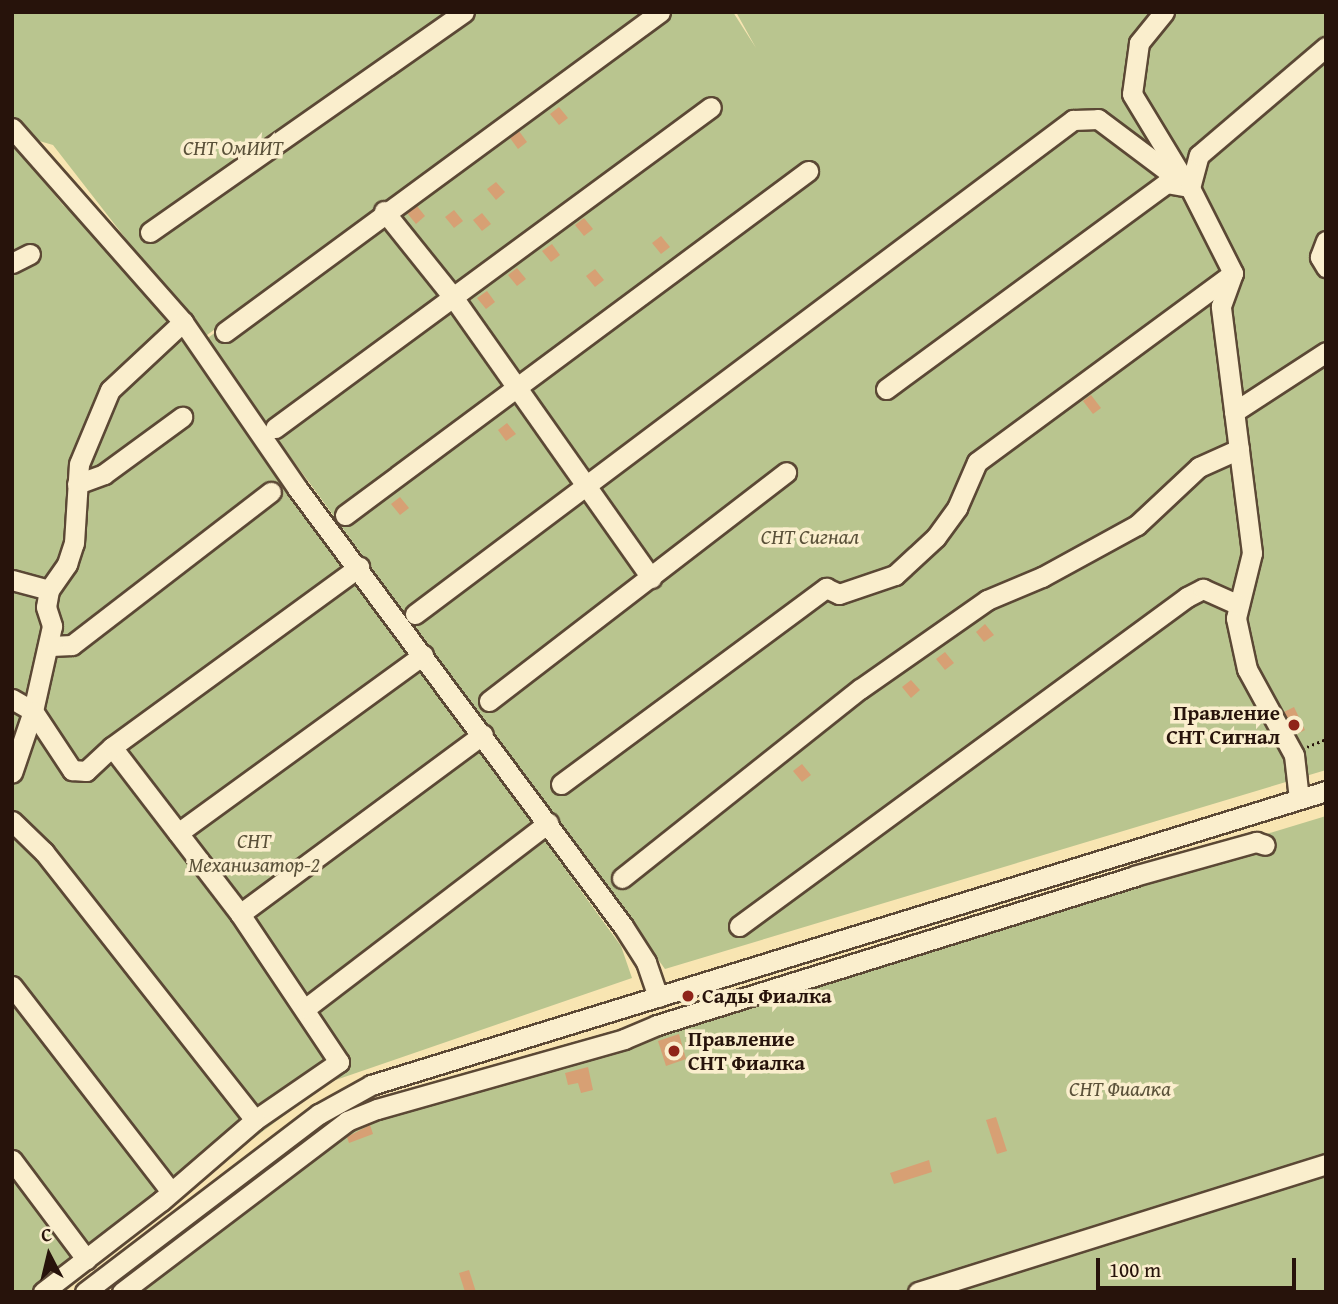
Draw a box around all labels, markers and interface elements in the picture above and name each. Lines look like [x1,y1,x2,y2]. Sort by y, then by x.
park label: СНТ ОмИИТ [183,135,283,161]
park label: СНТ Сигнал [761,524,859,550]
place label: Правление СНТ Сигнал [1166,700,1280,750]
marker: Правление СНТ Сигнал [1286,717,1302,733]
park label: СНТ Механизатор-2 [188,828,320,878]
place label: Сады Фиалка [702,983,832,1009]
marker: Сады Фиалка [680,988,696,1004]
place label: Правление СНТ Фиалка [688,1026,805,1076]
marker: Правление СНТ Фиалка [666,1043,682,1059]
park label: СНТ Фиалка [1069,1076,1171,1102]
north arrow [14,1220,84,1290]
text: С [39,1220,53,1249]
scale bar [1100,1244,1300,1288]
text: 100 m [1109,1254,1161,1285]

